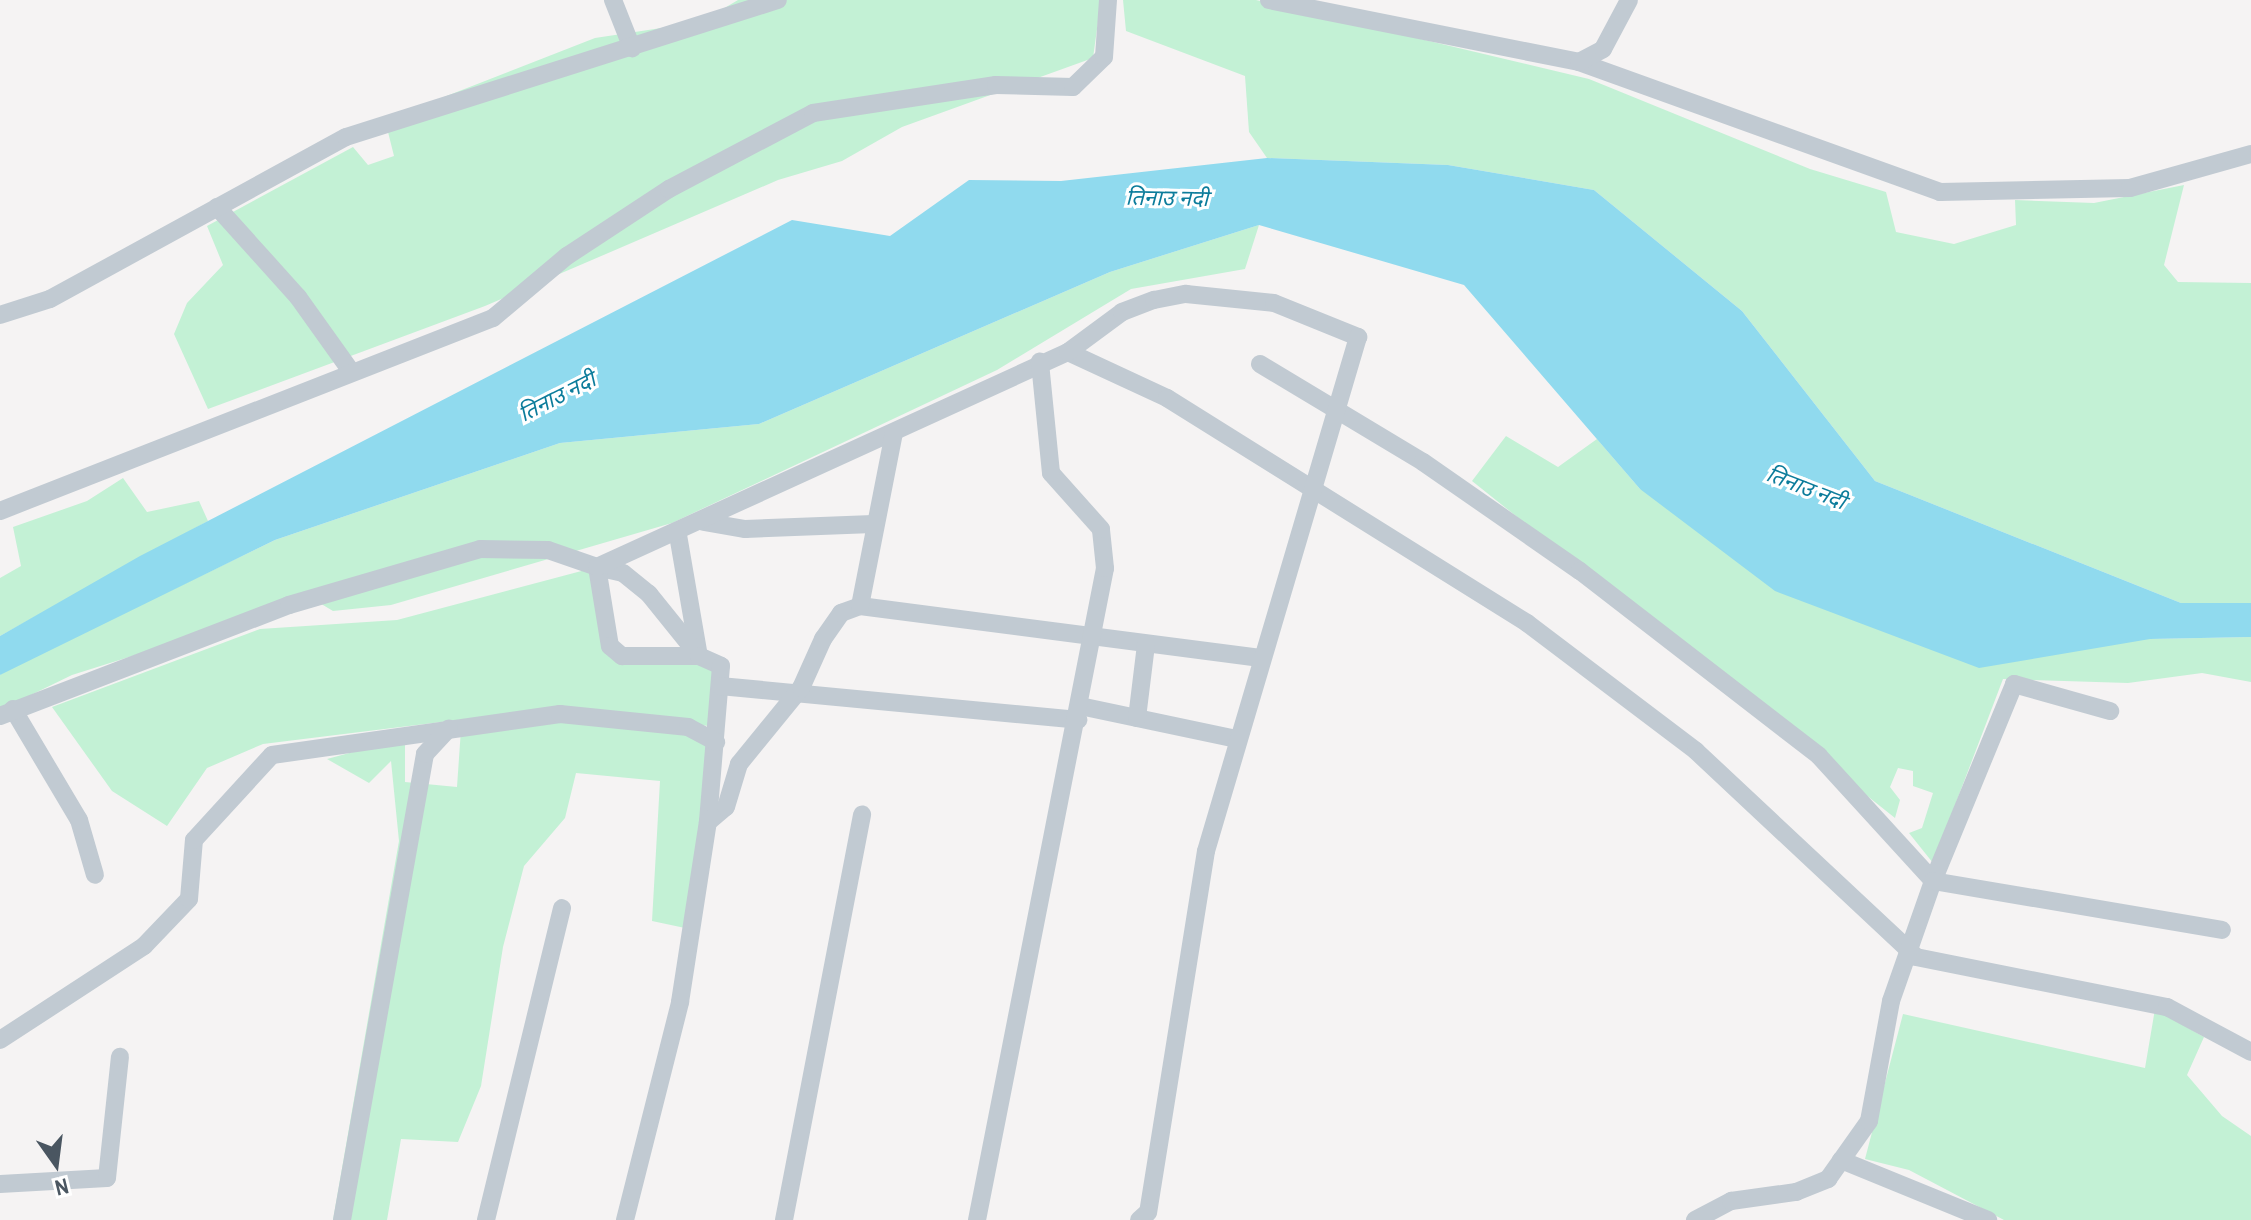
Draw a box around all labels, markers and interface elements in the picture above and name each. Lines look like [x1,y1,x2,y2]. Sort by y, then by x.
water label: तिनाउ नदी [1125,184,1209,212]
water label: तिनाउ नदी [514,366,600,428]
water label: तिनाउ नदी [1763,461,1849,515]
north arrow [16,1124,96,1204]
text: N [52,1171,72,1203]

